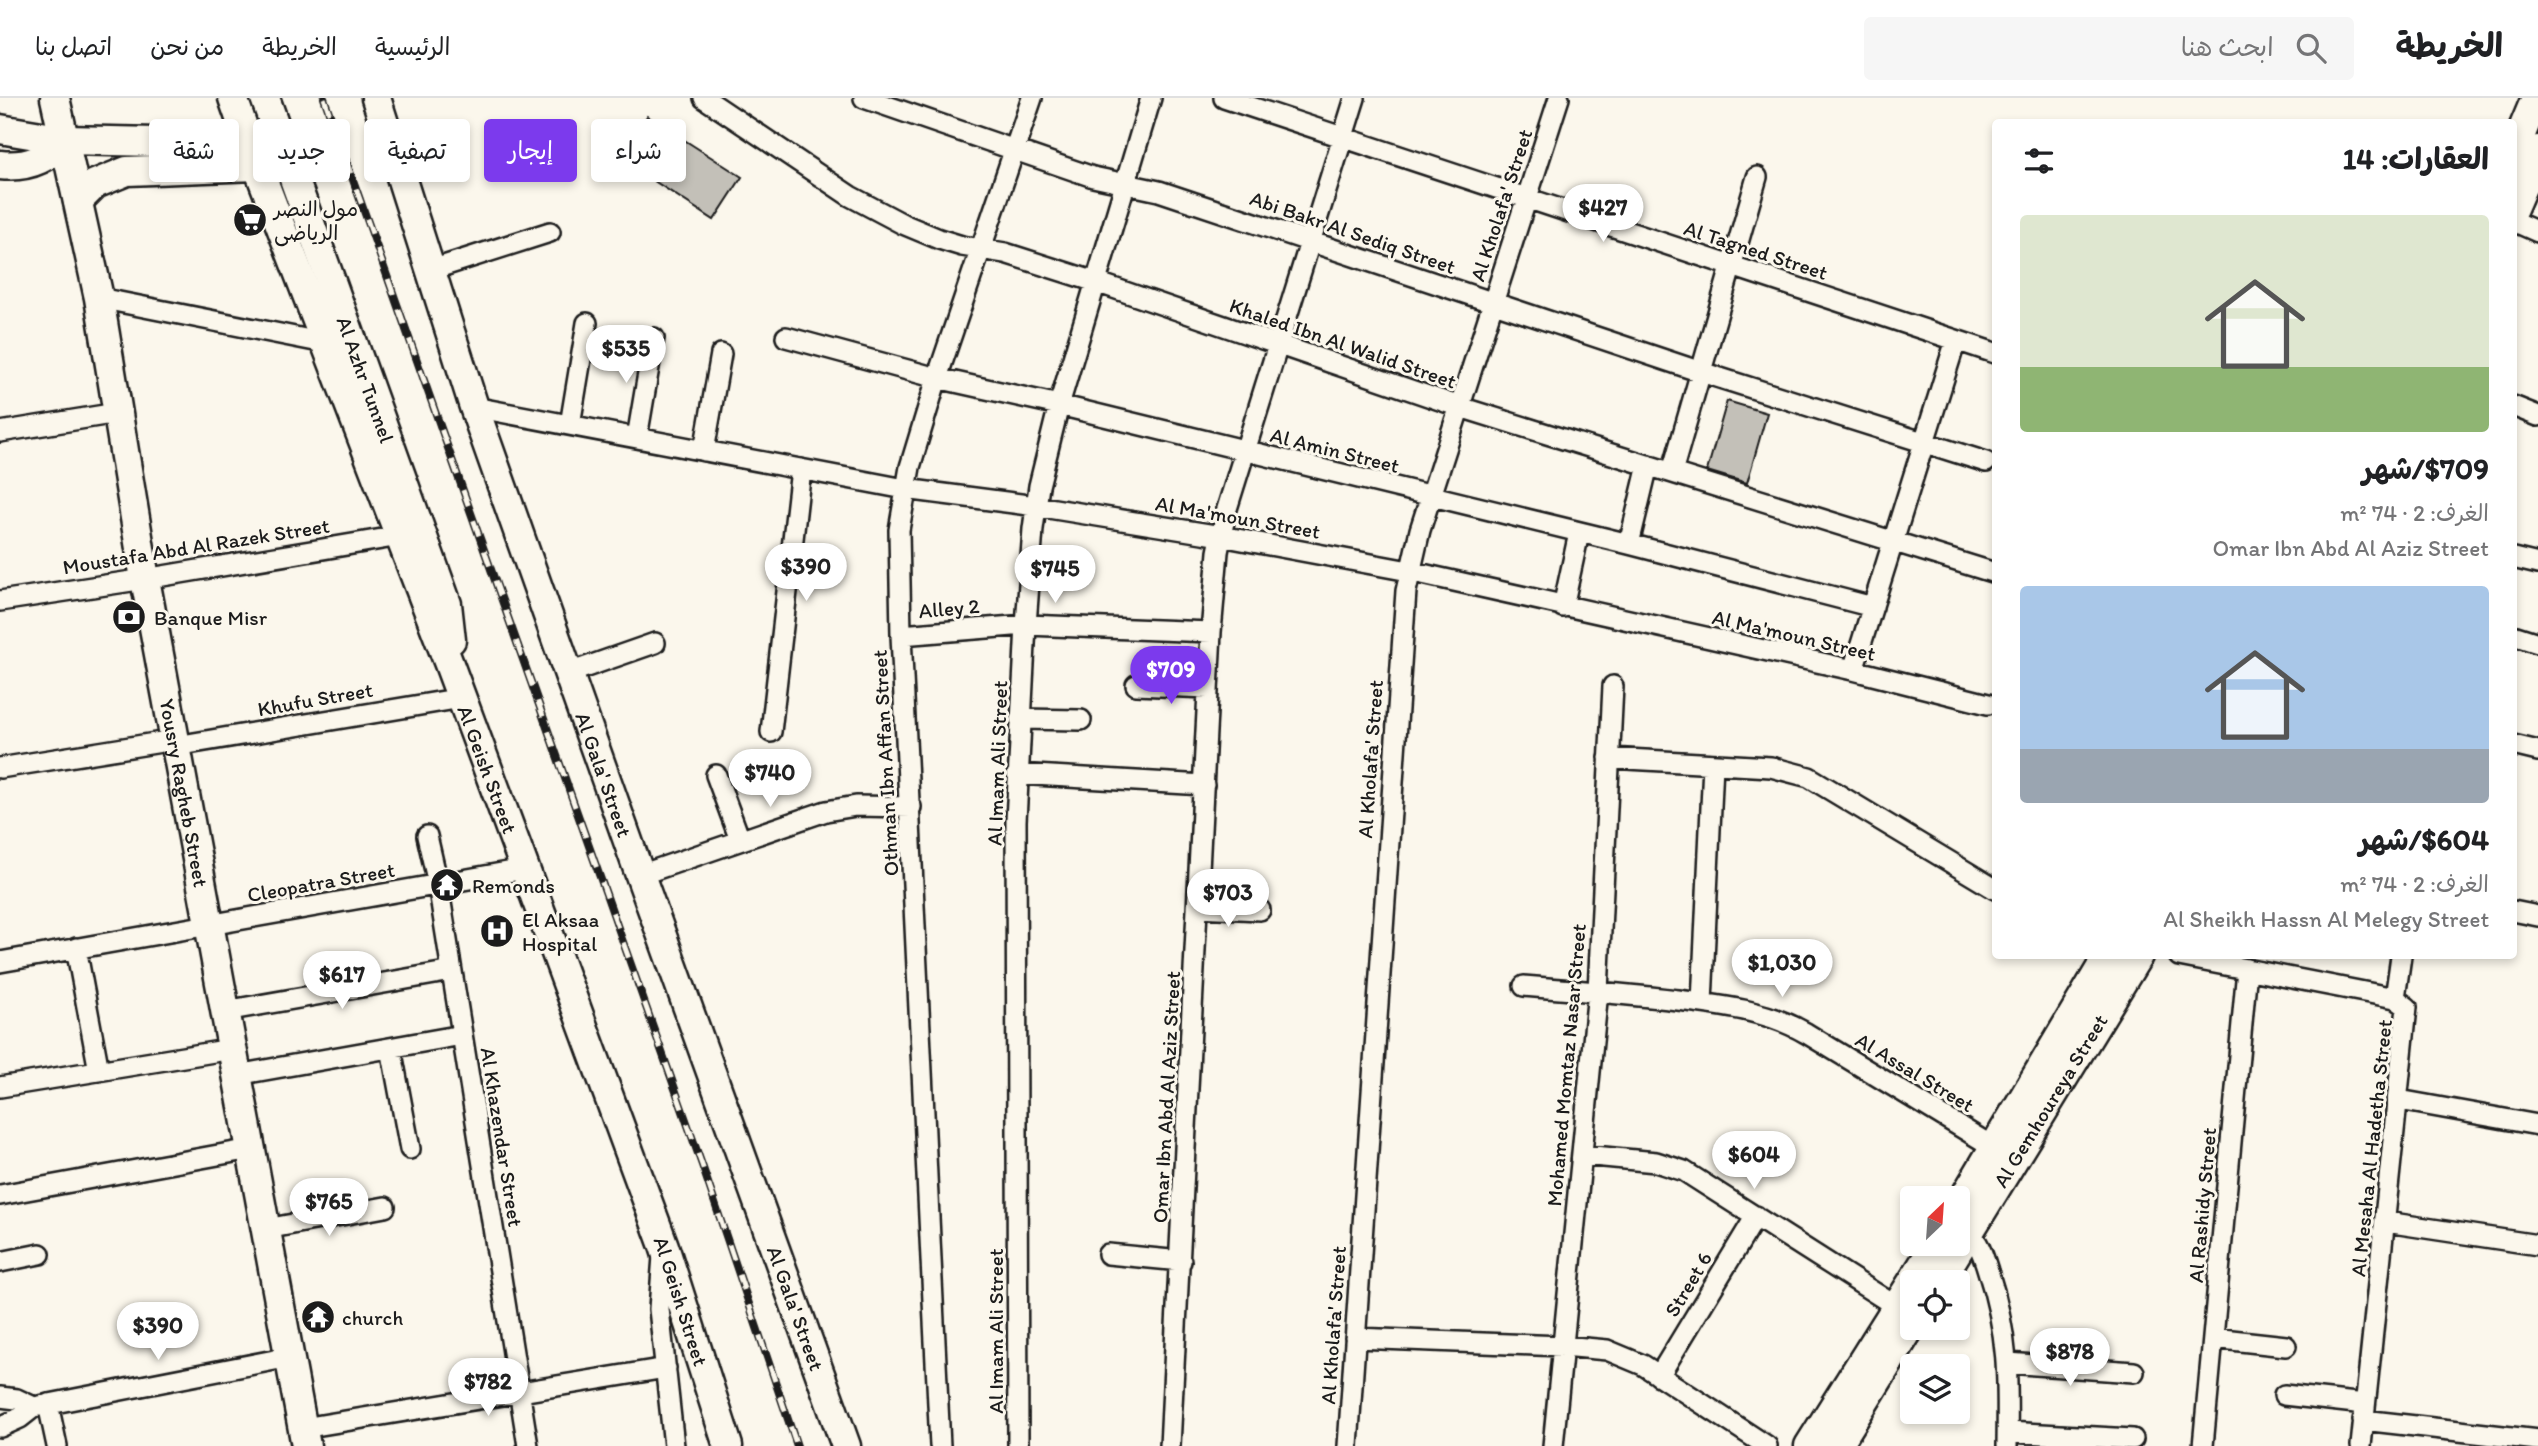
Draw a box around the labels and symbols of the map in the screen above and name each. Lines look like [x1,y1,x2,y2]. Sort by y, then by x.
street label: Al Kholafa' Street [1465,126,1537,284]
pin: $427 [1562,184,1644,244]
street label: Abi Bakr Al Sediq Street [1247,185,1459,279]
place label: مول النصر الرياضى [272,196,358,247]
supermarket icon: مول النصر الرياضى [231,201,269,239]
street label: Al Tagned Street [1681,215,1831,285]
street label: Khaled Ibn Al Walid Street [1226,292,1460,394]
street label: Al Azhr Tunnel [332,313,400,446]
pin: $535 [585,326,667,385]
street label: Al Amin Street [1268,422,1402,478]
street label: Al Ma'moun Street [1154,490,1322,544]
street label: Moustafa Abd Al Razek Street [61,513,331,579]
pin: $390 [765,544,847,603]
pin: $745 [1014,546,1096,605]
street label: Alley 2 [918,593,980,623]
bank icon: Banque Misr [110,598,148,636]
street label: Al Ma'moun Street [1710,604,1878,666]
place label: Banque Misr [154,605,268,630]
pin: $709 [1130,646,1212,706]
street label: Othman Ibn Affan Street [867,649,903,877]
street label: Khufu Street [255,677,375,721]
street label: Al Kholafa' Street [1352,679,1388,839]
street label: Al Imam Ali Street [982,680,1012,846]
street label: Yousry Ragheb Street [155,697,214,889]
street label: Al Geish Street [453,702,523,837]
street label: Al Gala' Street [571,709,638,840]
pin: $740 [729,750,811,809]
street label: Cleopatra Street [245,857,397,907]
temple icon: Remonds [428,866,466,904]
pin: $703 [1187,870,1269,929]
place label: Remonds [472,873,555,898]
place label: El Aksaa Hospital [522,907,599,956]
hospital icon: El Aksaa Hospital [478,912,516,950]
street label: Mohamed Momtaz Nasar Street [1541,922,1591,1207]
pin: $1,030 [1725,940,1839,999]
pin: $617 [301,951,383,1011]
street label: Omar Ibn Abd Al Aziz Street [1147,970,1185,1224]
street label: Al Gemhoureya Street [1987,1009,2112,1192]
street label: Al Mesaha Al Hadetha Street [2345,1018,2397,1278]
street label: Al Assal Street [1851,1027,1979,1117]
street label: Al Khazendar Street [475,1045,529,1229]
street label: Al Rashidy Street [2183,1126,2221,1284]
pin: $604 [1713,1132,1795,1191]
pin: $765 [288,1178,370,1238]
north arrow [1900,1186,1970,1256]
street label: Al Geish Street [649,1233,714,1369]
street label: Al Gala' Street [762,1242,830,1374]
street label: Al Kholafa' Street [1315,1245,1351,1405]
street label: Street 6 [1659,1247,1717,1321]
street label: Al Imam Ali Street [983,1248,1008,1414]
temple icon: church [299,1298,337,1336]
pin: $390 [117,1302,199,1362]
place label: church [342,1305,403,1330]
pin: $878 [2029,1328,2111,1388]
pin: $782 [447,1358,529,1418]

